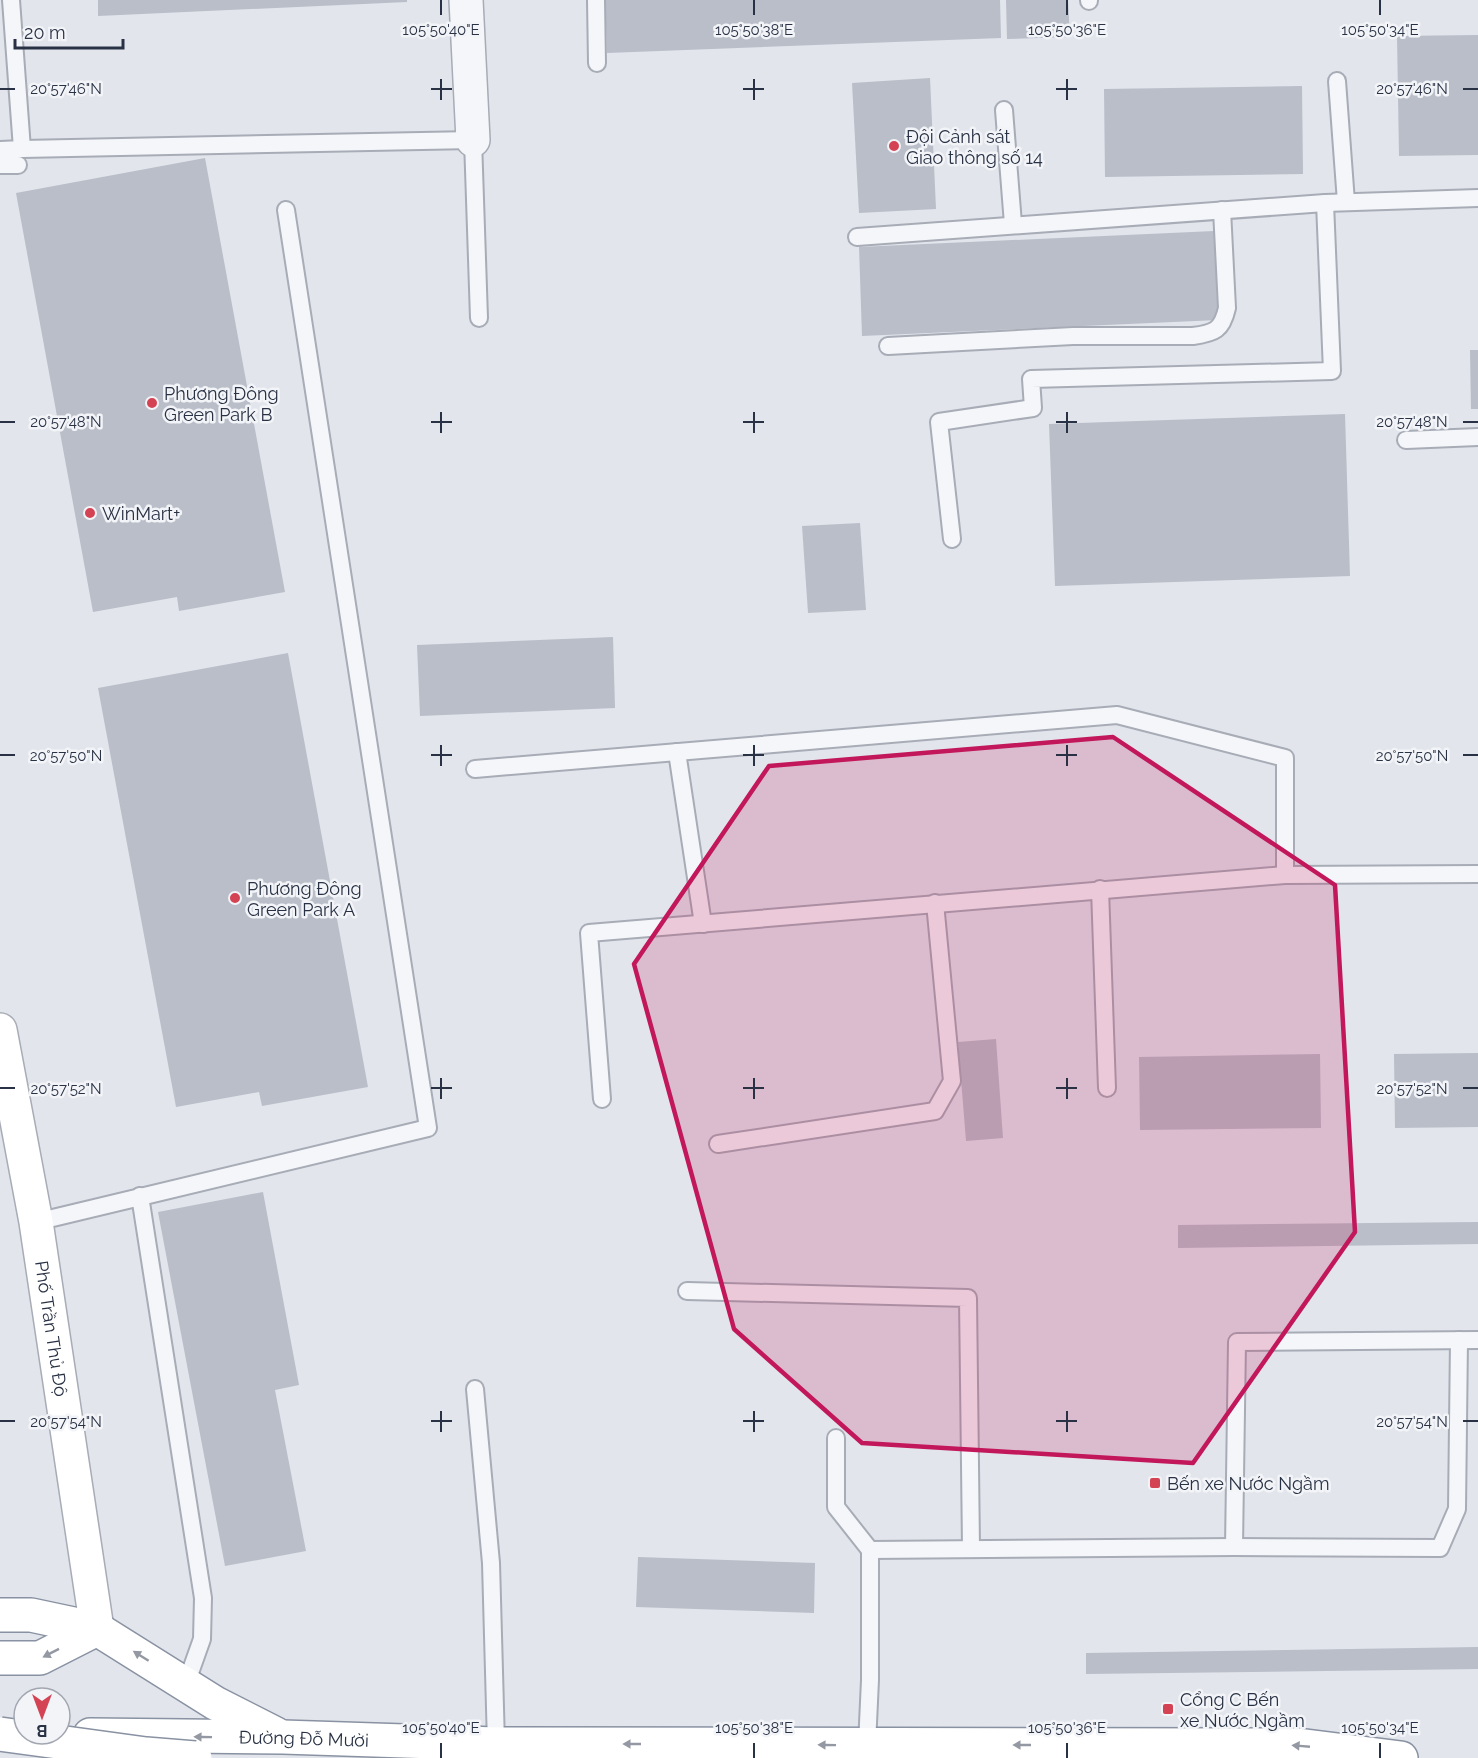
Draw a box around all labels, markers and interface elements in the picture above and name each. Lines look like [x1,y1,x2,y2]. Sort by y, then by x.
scale bar [15,12,123,50]
text: 105°50'40"E [402,21,480,39]
text: 105°50'38"E [715,21,793,39]
text: 105°50'36"E [1028,21,1106,39]
text: 105°50'34"E [1341,21,1419,39]
text: 20 m [24,22,66,43]
text: 20°57'46"N [30,80,102,98]
text: 20°57'46"N [1376,80,1448,98]
place label: Đội Cảnh sát Giao thông số 14 [906,126,1043,168]
marker: Đội Cảnh sát Giao thông số 14 [887,139,901,153]
place label: Phương Đông Green Park B [164,383,279,425]
marker: Phương Đông Green Park B [145,396,159,410]
text: 20°57'48"N [30,413,102,431]
text: 20°57'48"N [1376,413,1448,431]
place label: WinMart+ [102,503,181,524]
marker: WinMart+ [83,506,97,520]
text: 20°57'50"N [30,747,102,765]
text: 20°57'50"N [1376,747,1448,765]
place label: Phương Đông Green Park A [247,878,362,920]
marker: Phương Đông Green Park A [228,891,242,905]
text: 20°57'52"N [30,1080,102,1098]
text: 20°57'52"N [1376,1080,1448,1098]
street label: Phố Trần Thủ Độ [31,1259,73,1398]
text: 20°57'54"N [30,1413,102,1431]
text: 20°57'54"N [1376,1413,1448,1431]
place label: Bến xe Nước Ngầm [1167,1473,1329,1494]
marker: Bến xe Nước Ngầm [1148,1476,1162,1490]
one-way arrow [42,1648,59,1658]
one-way arrow [133,1651,149,1662]
north arrow [12,1686,72,1746]
place label: Cổng C Bến xe Nước Ngầm [1180,1689,1305,1731]
marker: Cổng C Bến xe Nước Ngầm [1161,1702,1175,1716]
text: 105°50'40"E [402,1719,480,1737]
text: 105°50'38"E [715,1719,793,1737]
text: 105°50'36"E [1028,1719,1106,1737]
text: 105°50'34"E [1341,1719,1419,1737]
text: B [36,1721,47,1740]
street label: Đường Đỗ Mười [239,1726,369,1750]
one-way arrow [194,1732,213,1741]
one-way arrow [623,1739,642,1749]
one-way arrow [818,1740,837,1749]
one-way arrow [1013,1740,1032,1750]
one-way arrow [1292,1741,1311,1751]

